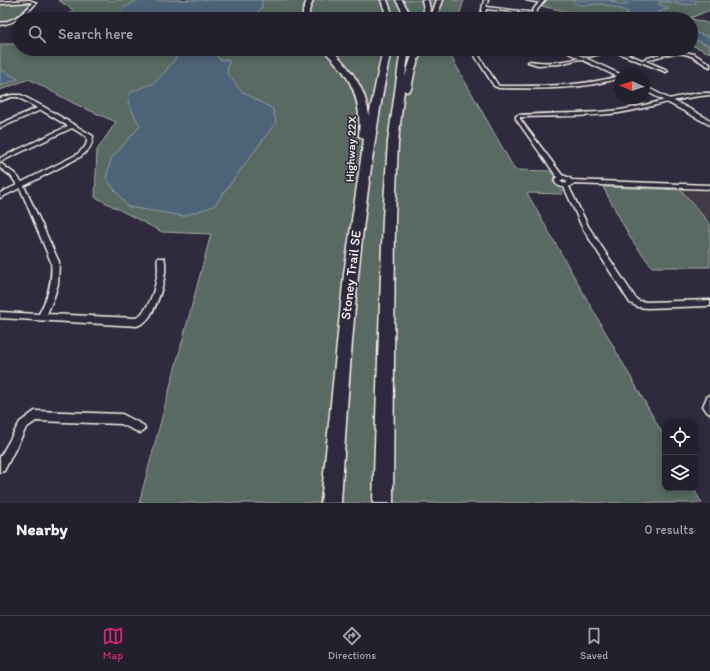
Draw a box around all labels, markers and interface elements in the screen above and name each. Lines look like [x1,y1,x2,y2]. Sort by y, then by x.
search box [12,12,698,56]
icon: search [26,23,48,45]
text: Search here [58,25,133,43]
north arrow [614,68,650,104]
street label: Highway 22X [343,115,359,182]
street label: Stoney Trail SE [337,229,365,321]
map controls [662,419,698,491]
button: locate [662,419,698,455]
button: layers [662,455,698,491]
text: Nearby [16,519,68,539]
text: 0 results [644,522,694,537]
tab: Map [102,625,124,662]
tab: Directions [328,625,376,662]
tab: Saved [580,625,608,662]

